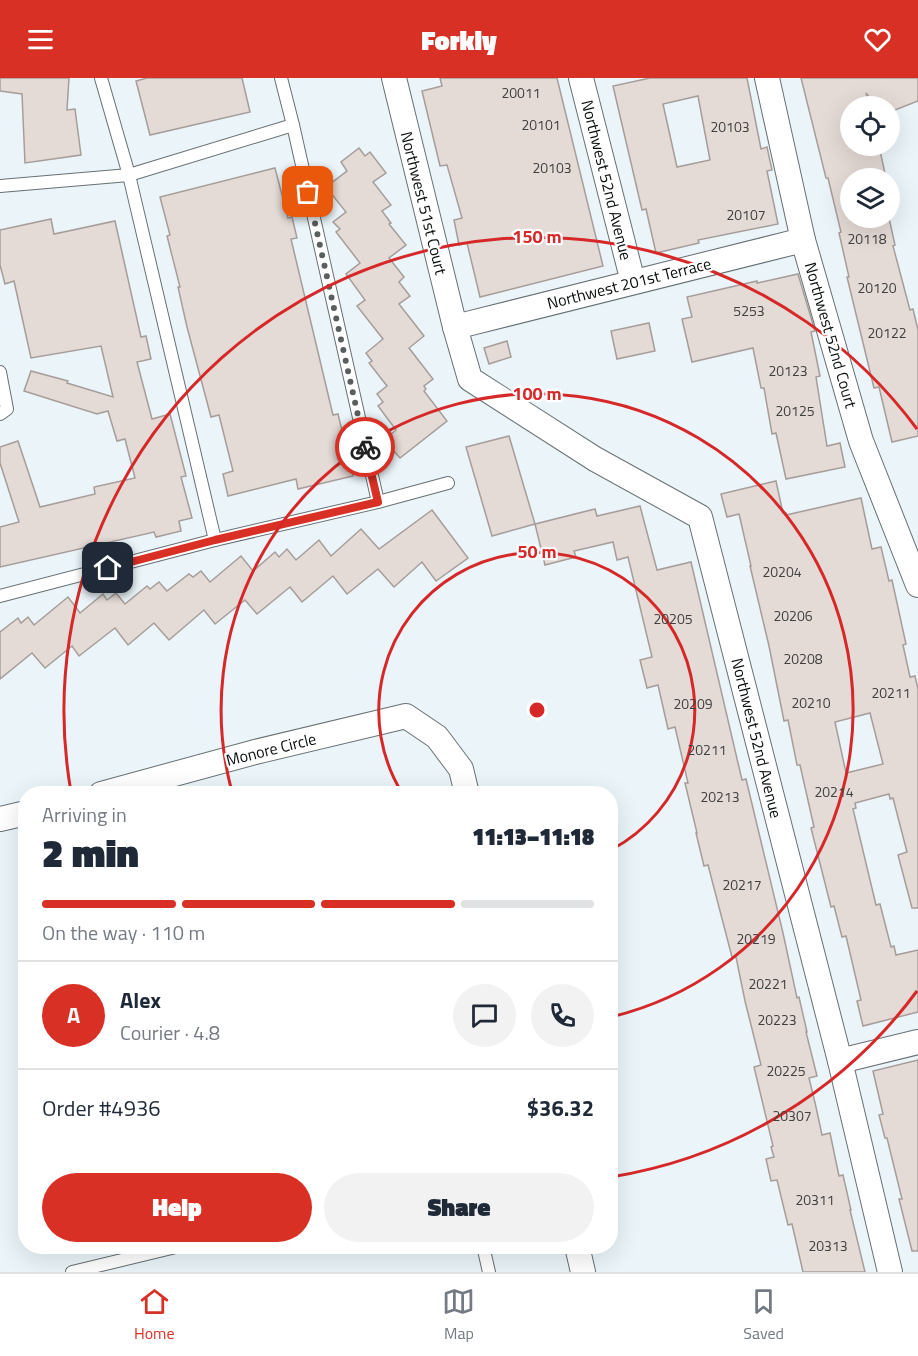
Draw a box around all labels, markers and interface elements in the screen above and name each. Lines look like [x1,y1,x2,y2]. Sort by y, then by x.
text: Forkly [421,19,497,60]
icon: menu [24,23,57,56]
icon: heart [861,23,894,56]
house number: 20011 [501,82,541,103]
map controls [840,96,900,228]
button: locate [840,96,900,156]
street label: Northwest 52nd Avenue [575,97,639,263]
house number: 20101 [521,114,561,135]
house number: 20103 [710,116,750,137]
street label: Northwest 51st Court [395,129,453,277]
house number: 20103 [532,157,572,178]
pin [282,166,333,217]
button: layers [840,168,900,228]
icon: bag [291,175,324,208]
house number: 20107 [726,204,766,225]
text: 150 m [512,223,562,250]
house number: 20118 [847,228,887,249]
street label: Northwest 201st Terrace [545,251,713,315]
street label: Northwest 52nd Court [799,259,863,411]
house number: 20120 [857,277,897,298]
house number: 5253 [733,300,765,321]
house number: 20122 [867,322,907,343]
house number: 20123 [768,360,808,381]
text: 100 m [512,380,562,407]
house number: 20125 [775,400,815,421]
courier [335,417,395,477]
icon: bike [349,431,382,464]
text: 50 m [517,538,557,565]
pin [82,542,133,593]
icon: home [91,551,124,584]
house number: 20204 [762,561,802,582]
house number: 20206 [773,605,813,626]
house number: 20205 [653,608,693,629]
house number: 20208 [783,648,823,669]
street label: Northwest 52nd Avenue [725,655,789,821]
house number: 20211 [871,682,911,703]
house number: 20210 [791,692,831,713]
house number: 20209 [673,693,713,714]
centre of rings [527,700,547,720]
street label: Monore Circle [223,726,319,772]
house number: 20211 [687,739,727,760]
house number: 20214 [814,781,854,802]
house number: 20213 [700,786,740,807]
text: Arriving in [42,799,127,830]
text: 11:13–11:18 [472,820,594,854]
text: 2 min [42,823,139,882]
house number: 20217 [722,874,762,895]
text: On the way · 110 m [42,917,205,948]
house number: 20219 [736,928,776,949]
house number: 20221 [748,973,788,994]
text: Alex [120,983,161,1017]
button: chat [453,984,516,1047]
button: phone [531,984,594,1047]
text: A [67,998,80,1032]
house number: 20223 [757,1009,797,1030]
text: Courier · 4.8 [120,1017,220,1048]
house number: 20225 [766,1060,806,1081]
text: Order #4936 [42,1091,161,1125]
text: $36.32 [527,1091,594,1125]
house number: 20307 [772,1105,812,1126]
button: Help [42,1173,312,1242]
button: Share [324,1173,594,1242]
house number: 20311 [795,1189,835,1210]
house number: 20313 [808,1235,848,1256]
tab: Home [134,1285,175,1345]
tab: Map [442,1285,475,1345]
tab: Saved [743,1285,784,1345]

